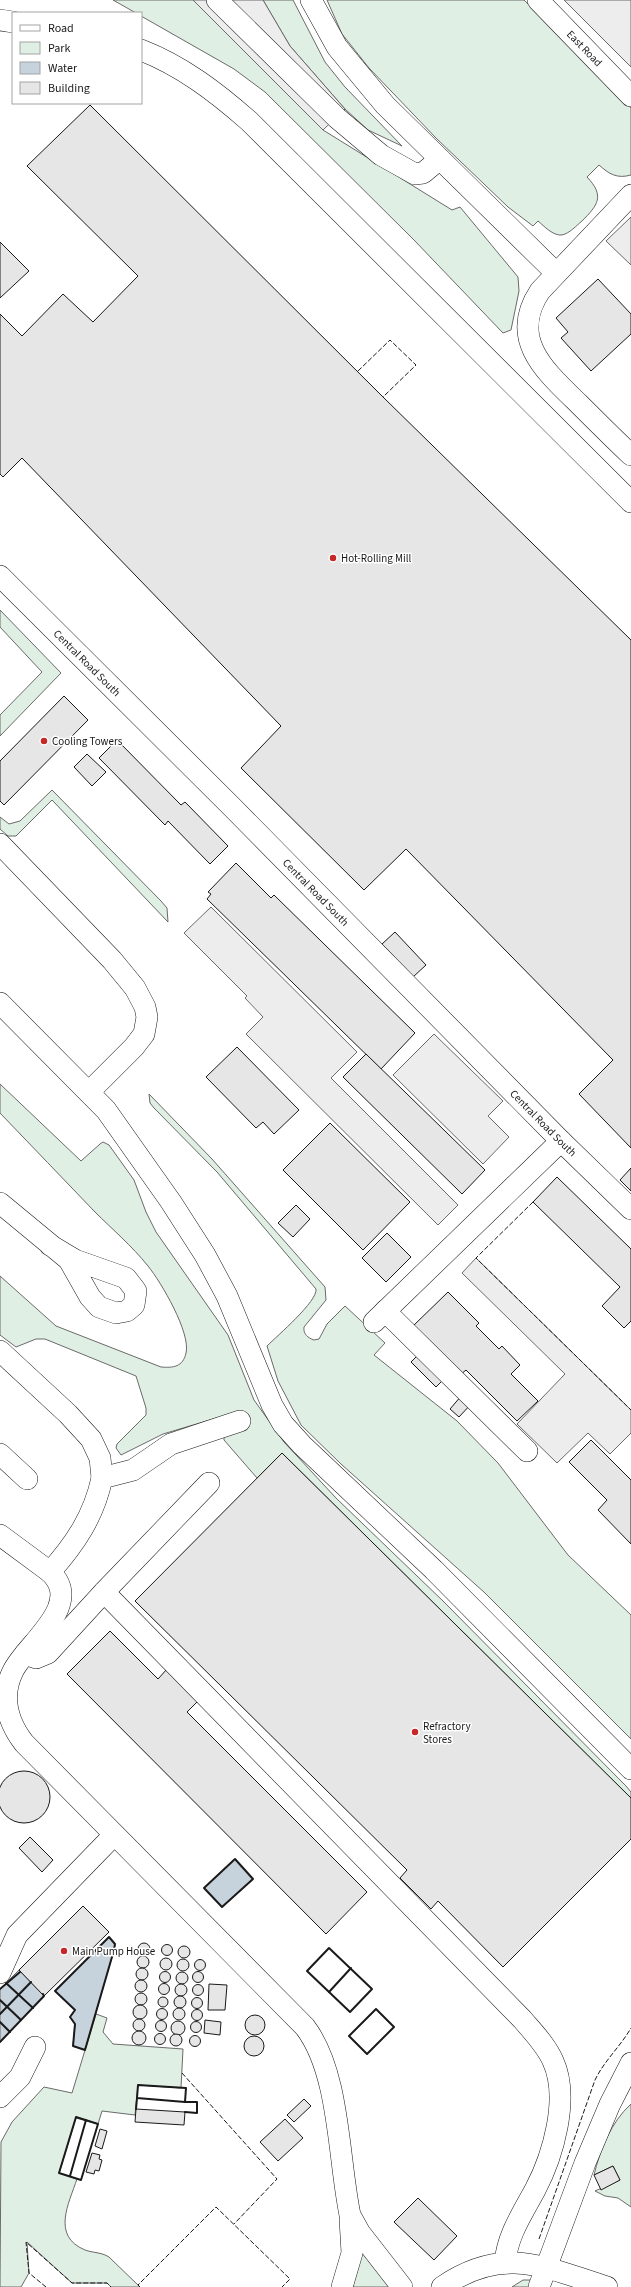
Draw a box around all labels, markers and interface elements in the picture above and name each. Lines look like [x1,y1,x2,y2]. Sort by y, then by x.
legend [12,12,142,104]
text: Road [48,20,74,37]
street label: East Road [563,27,605,70]
text: Park [48,40,70,57]
text: Water [48,60,78,77]
text: Building [48,80,90,97]
place label: Hot-Rolling Mill [341,551,411,566]
marker: Hot-Rolling Mill [328,553,338,563]
street label: Central Road South [50,626,124,700]
place label: Cooling Towers [52,734,123,749]
marker: Cooling Towers [39,736,49,746]
street label: Central Road South [279,856,352,930]
street label: Central Road South [506,1086,580,1160]
place label: Refractory Stores [423,1719,471,1747]
marker: Refractory Stores [410,1727,420,1737]
place label: Main Pump House [72,1944,156,1959]
marker: Main Pump House [59,1946,69,1956]

